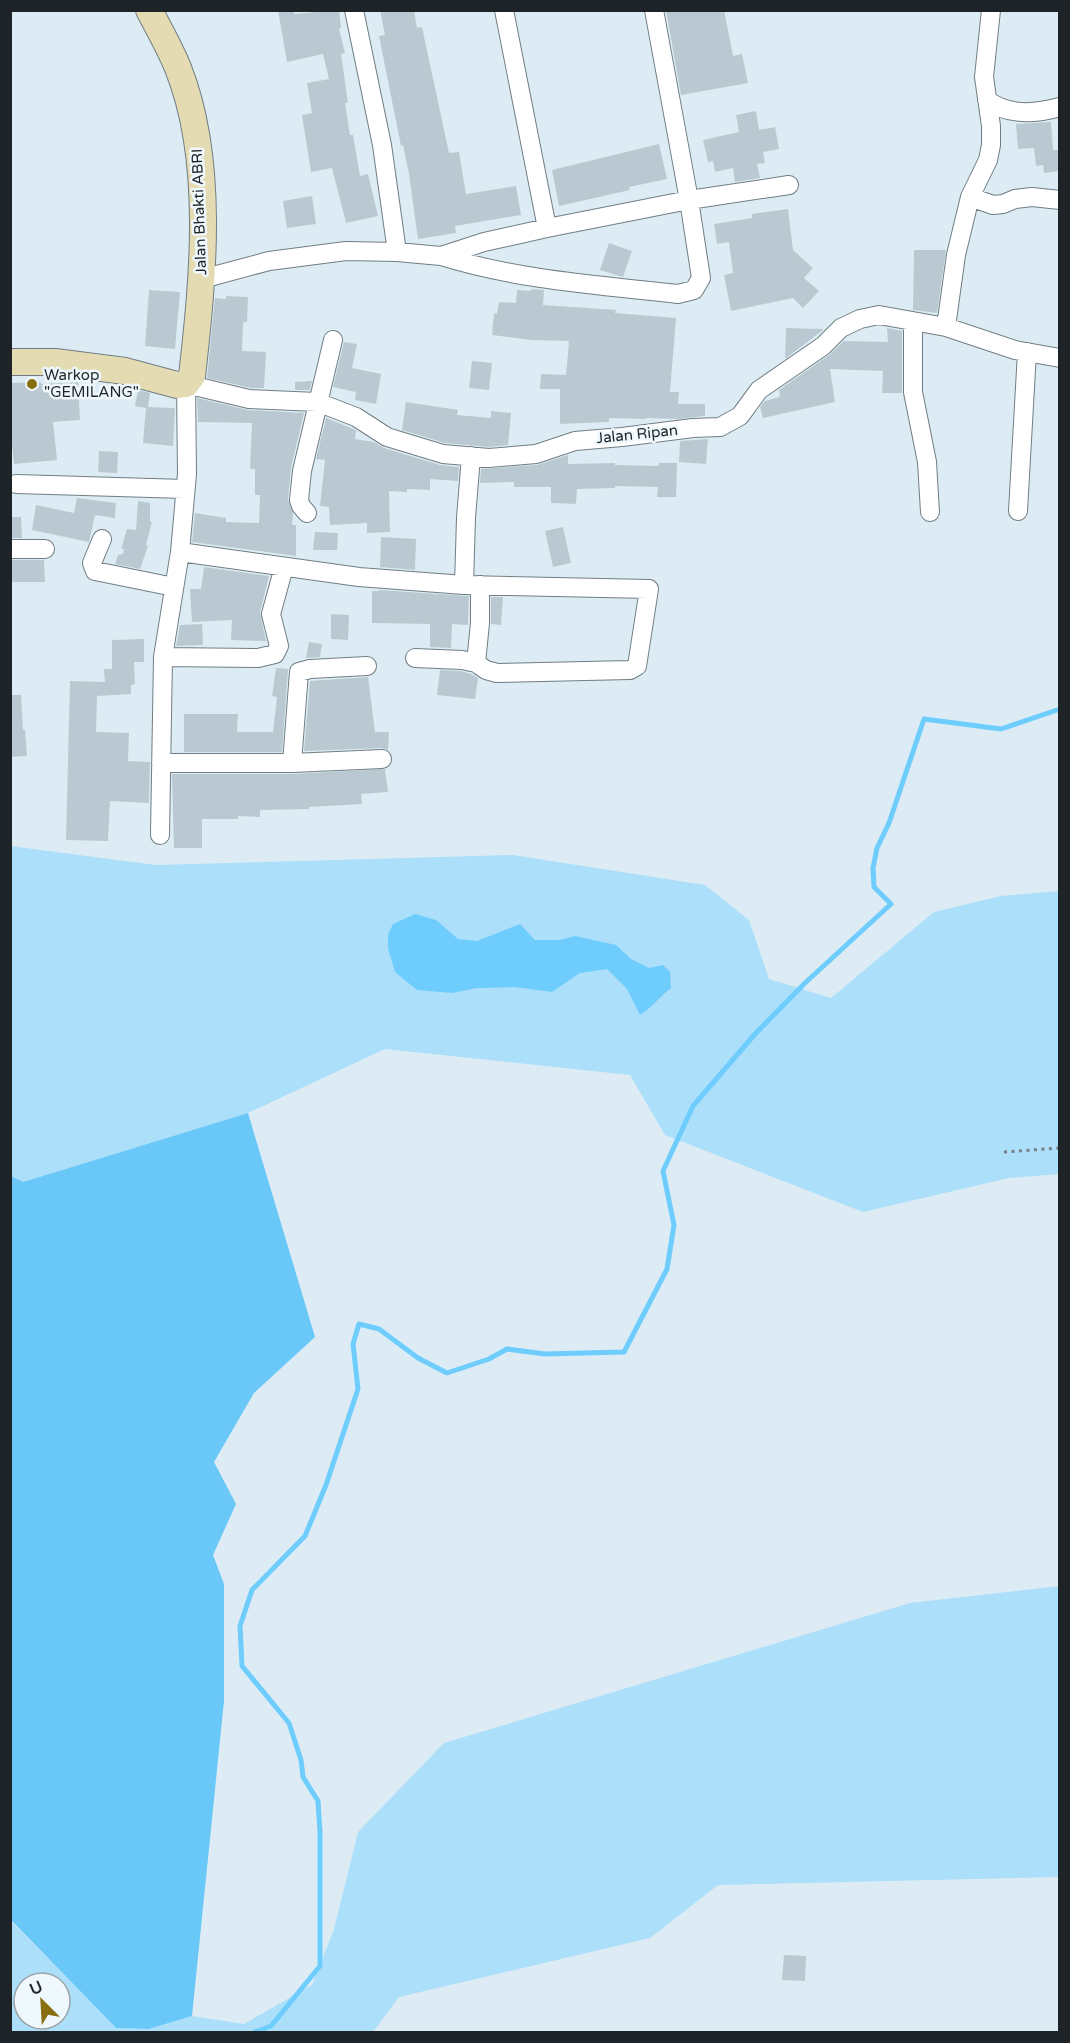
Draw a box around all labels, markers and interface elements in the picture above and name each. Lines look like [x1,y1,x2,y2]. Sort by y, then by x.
street label: Jalan Bhakti ABRI [188,148,210,276]
place label: Warkop "GEMILANG" [44,366,139,401]
marker: Warkop "GEMILANG" [25,377,39,391]
street label: Jalan Ripan [595,421,679,447]
north arrow [12,1971,72,2031]
text: U [27,1977,46,2000]

